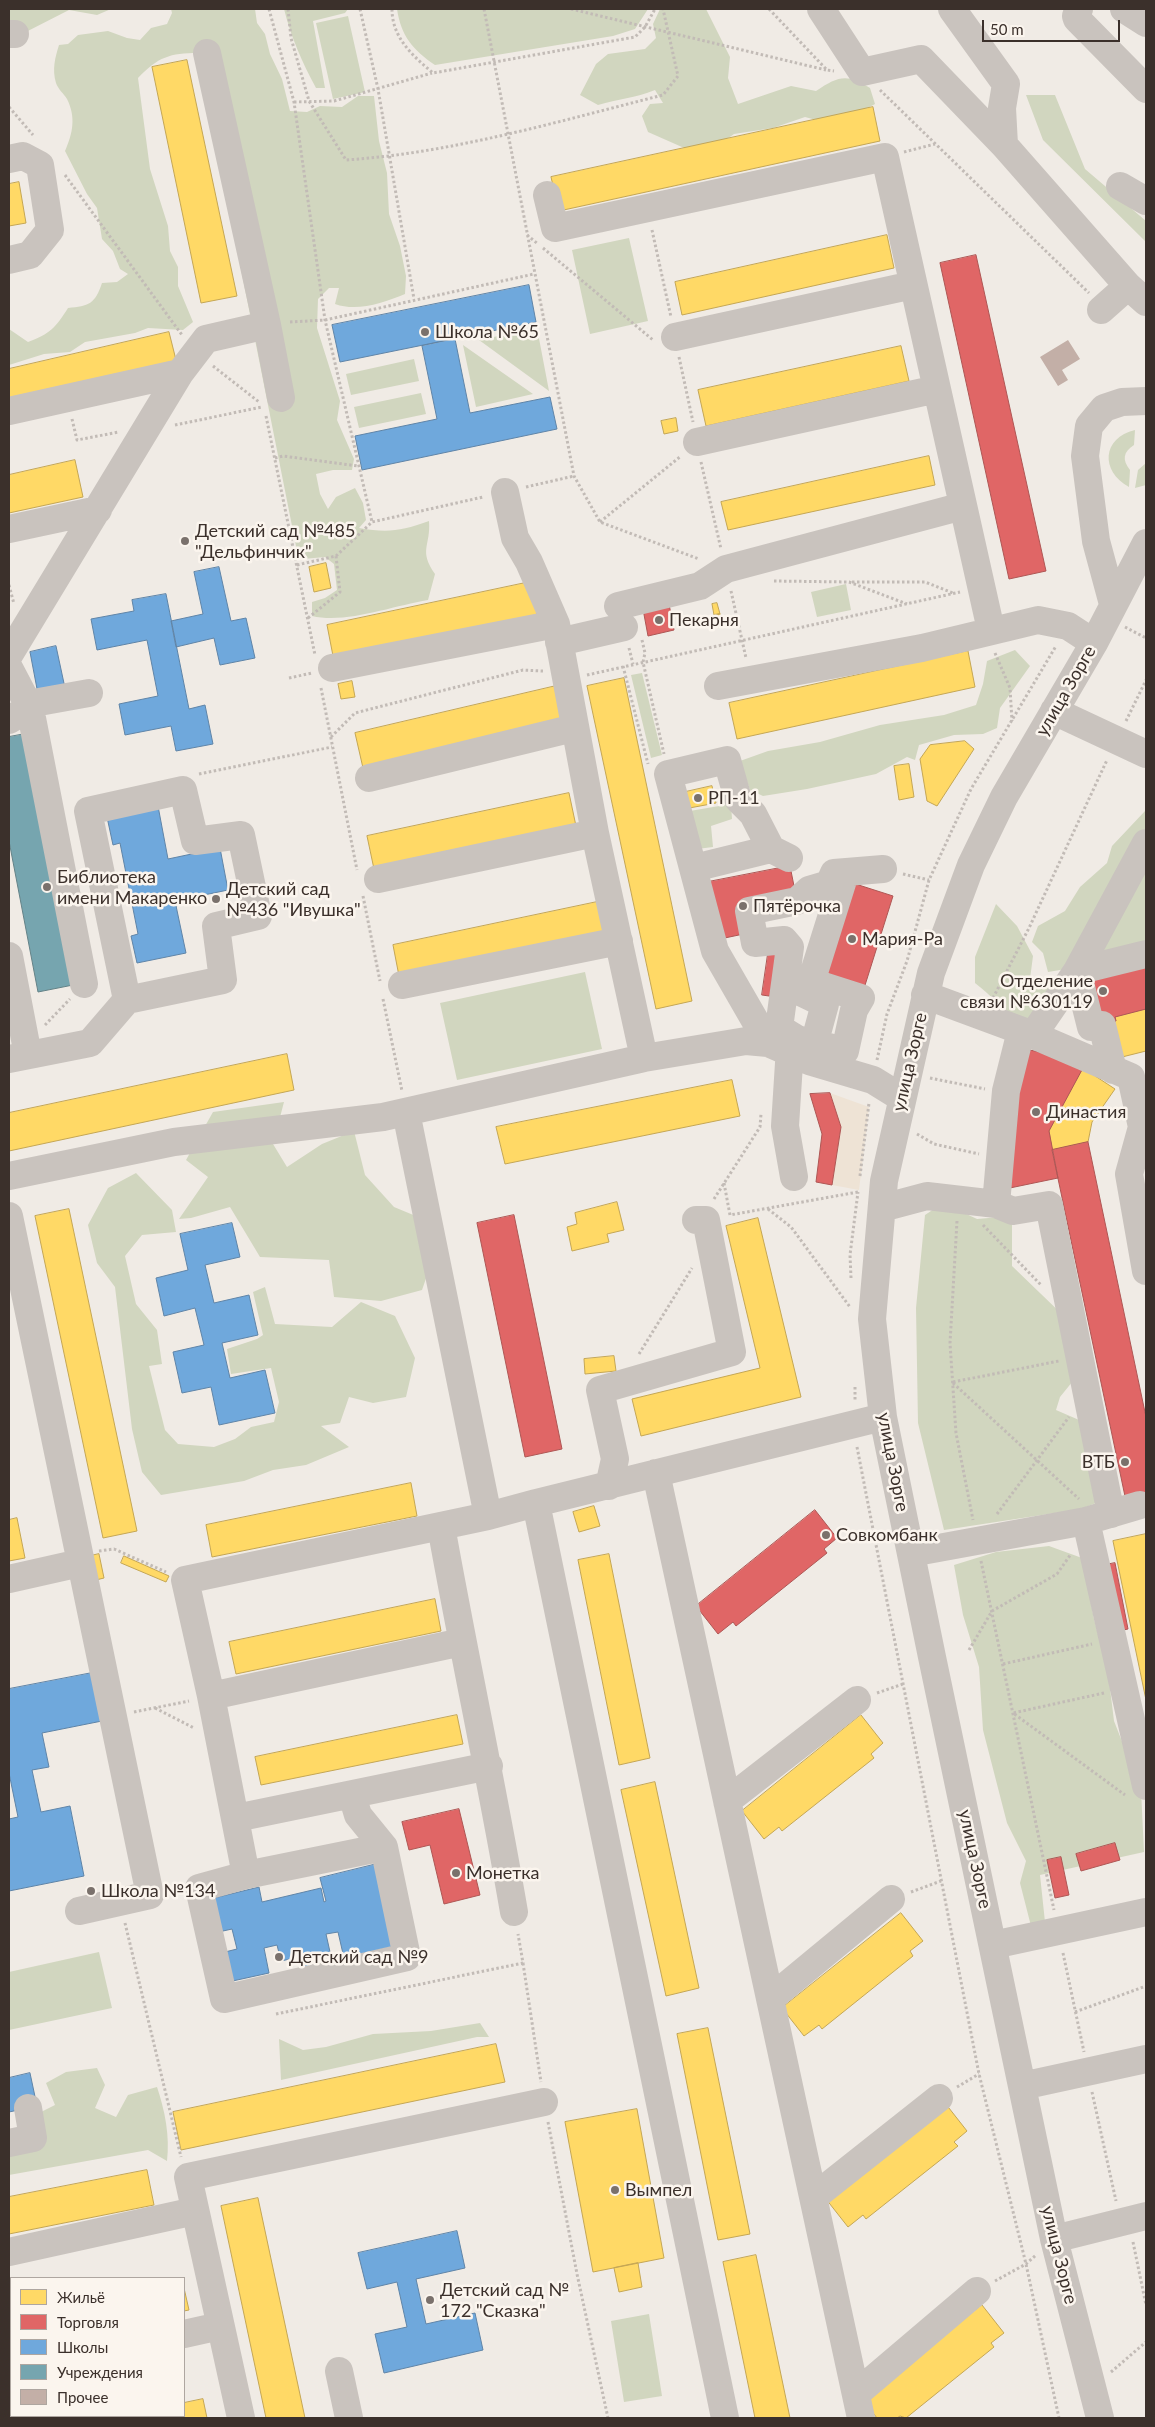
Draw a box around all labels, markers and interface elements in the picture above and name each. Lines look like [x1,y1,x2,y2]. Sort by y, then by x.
scale bar [985,10,1122,42]
text: 50 m [990,20,1024,38]
place label: Школа №65 [435,321,539,343]
marker: Школа №65 [419,326,431,338]
place label: Детский сад №485 "Дельфинчик" [195,520,355,562]
marker: Детский сад №485 "Дельфинчик" [179,535,191,547]
place label: Пекарня [669,609,739,631]
marker: Пекарня [653,614,665,626]
street label: улица Зорге [1031,642,1101,740]
place label: РП-11 [708,787,760,809]
marker: РП-11 [692,792,704,804]
place label: Библиотека имени Макаренко [57,866,207,909]
place label: Детский сад №436 "Ивушка" [226,878,361,921]
marker: Библиотека имени Макаренко [41,881,53,893]
marker: Детский сад №436 "Ивушка" [210,893,222,905]
place label: Пятёрочка [753,895,841,917]
marker: Пятёрочка [737,900,749,912]
place label: Мария-Ра [862,928,943,950]
marker: Мария-Ра [846,933,858,945]
place label: Отделение связи №630119 [960,970,1093,1012]
marker: Отделение связи №630119 [1097,985,1109,997]
street label: улица Зорге [888,1010,932,1114]
place label: Династия [1046,1101,1126,1123]
marker: Династия [1030,1106,1042,1118]
street label: улица Зорге [873,1410,913,1514]
place label: ВТБ [1082,1451,1115,1473]
marker: ВТБ [1119,1456,1131,1468]
place label: Совкомбанк [836,1524,938,1546]
marker: Совкомбанк [820,1529,832,1541]
street label: улица Зорге [954,1807,996,1911]
place label: Монетка [466,1862,540,1884]
marker: Монетка [450,1867,462,1879]
place label: Школа №134 [101,1880,215,1902]
marker: Школа №134 [85,1885,97,1897]
place label: Детский сад №9 [289,1946,428,1968]
marker: Детский сад №9 [273,1951,285,1963]
place label: Вымпел [625,2179,692,2201]
marker: Вымпел [609,2184,621,2196]
street label: улица Зорге [1036,2203,1082,2307]
legend [10,2277,185,2417]
place label: Детский сад № 172 "Сказка" [440,2279,569,2322]
text: Жильё [57,2288,105,2306]
marker: Детский сад № 172 "Сказка" [424,2294,436,2306]
text: Торговля [57,2313,119,2331]
text: Школы [57,2338,108,2356]
text: Учреждения [57,2363,143,2381]
text: Прочее [57,2388,108,2406]

